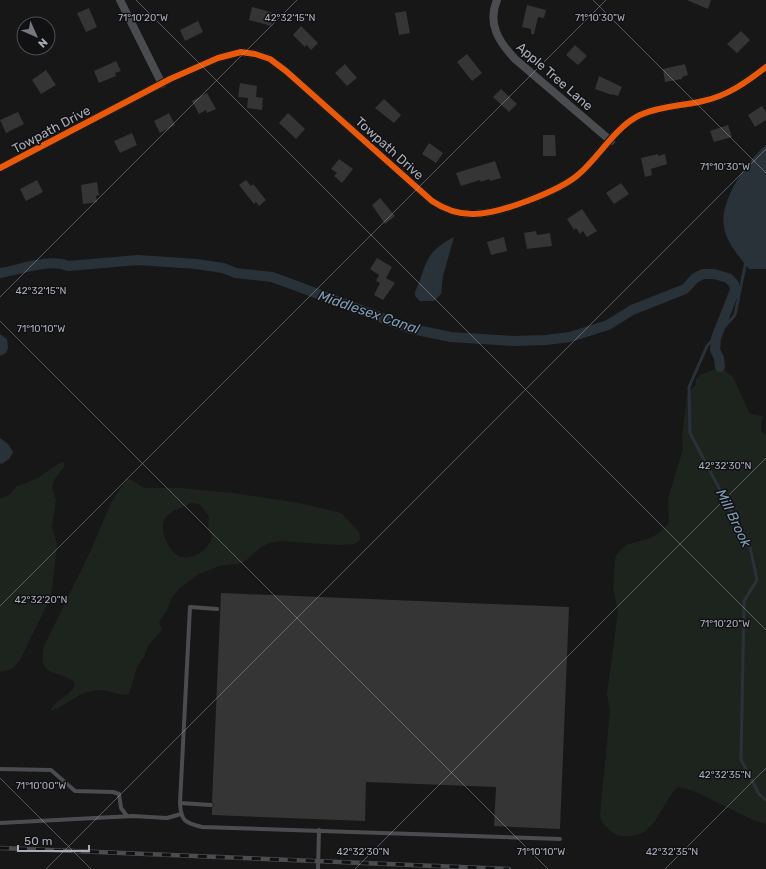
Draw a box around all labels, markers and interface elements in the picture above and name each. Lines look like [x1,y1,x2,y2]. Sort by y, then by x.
text: 71°10'20"W [118,12,168,24]
text: 42°32'15"N [265,12,316,24]
text: 71°10'30"W [575,12,625,24]
north arrow [16,16,56,56]
text: N [35,35,50,50]
street label: Apple Tree Lane [513,39,596,114]
street label: Towpath Drive [10,103,93,156]
street label: Towpath Drive [353,114,427,183]
text: 71°10'30"W [700,161,750,173]
text: 42°32'15"N [16,285,67,297]
water label: Middlesex Canal [316,287,422,338]
text: 71°10'10"W [17,323,65,335]
text: 42°32'30"N [698,460,752,472]
water label: Mill Brook [712,486,755,551]
text: 42°32'20"N [15,594,68,606]
text: 71°10'20"W [700,618,750,630]
text: 42°32'35"N [699,769,751,781]
text: 71°10'00"W [16,780,66,792]
scale bar [18,827,89,853]
text: 50 m [24,834,52,848]
text: 42°32'30"N [336,846,390,858]
text: 71°10'10"W [517,846,565,858]
text: 42°32'35"N [646,846,698,858]

